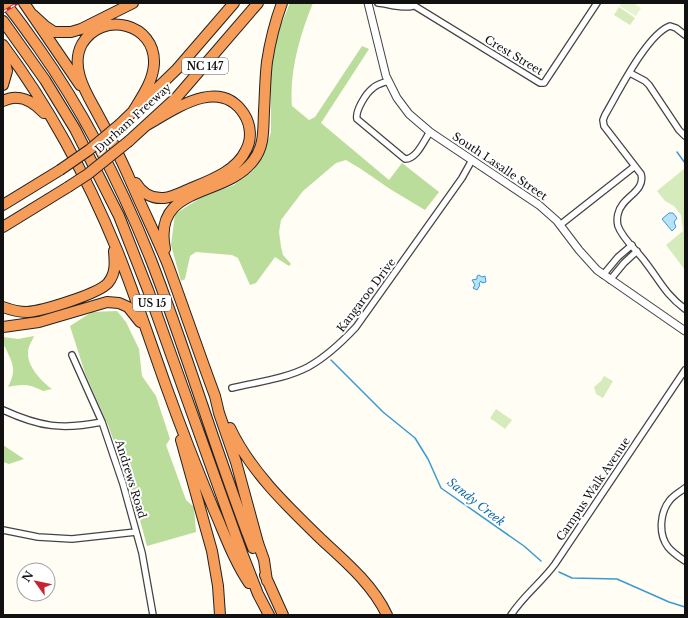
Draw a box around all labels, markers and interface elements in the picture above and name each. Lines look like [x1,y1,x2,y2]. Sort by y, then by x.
street label: Crest Street [482,32,546,78]
road number: NC 147 [182,58,228,74]
street label: Durham Freeway [92,80,174,156]
street label: South Lasalle Street [450,129,551,203]
street label: Kangaroo Drive [334,255,398,335]
road number: US 15 [133,295,171,311]
street label: Campus Walk Avenue [553,434,633,544]
street label: Andrews Road [112,437,150,521]
water label: Sandy Creek [444,474,508,529]
north arrow [16,562,56,602]
text: N [19,568,37,585]

